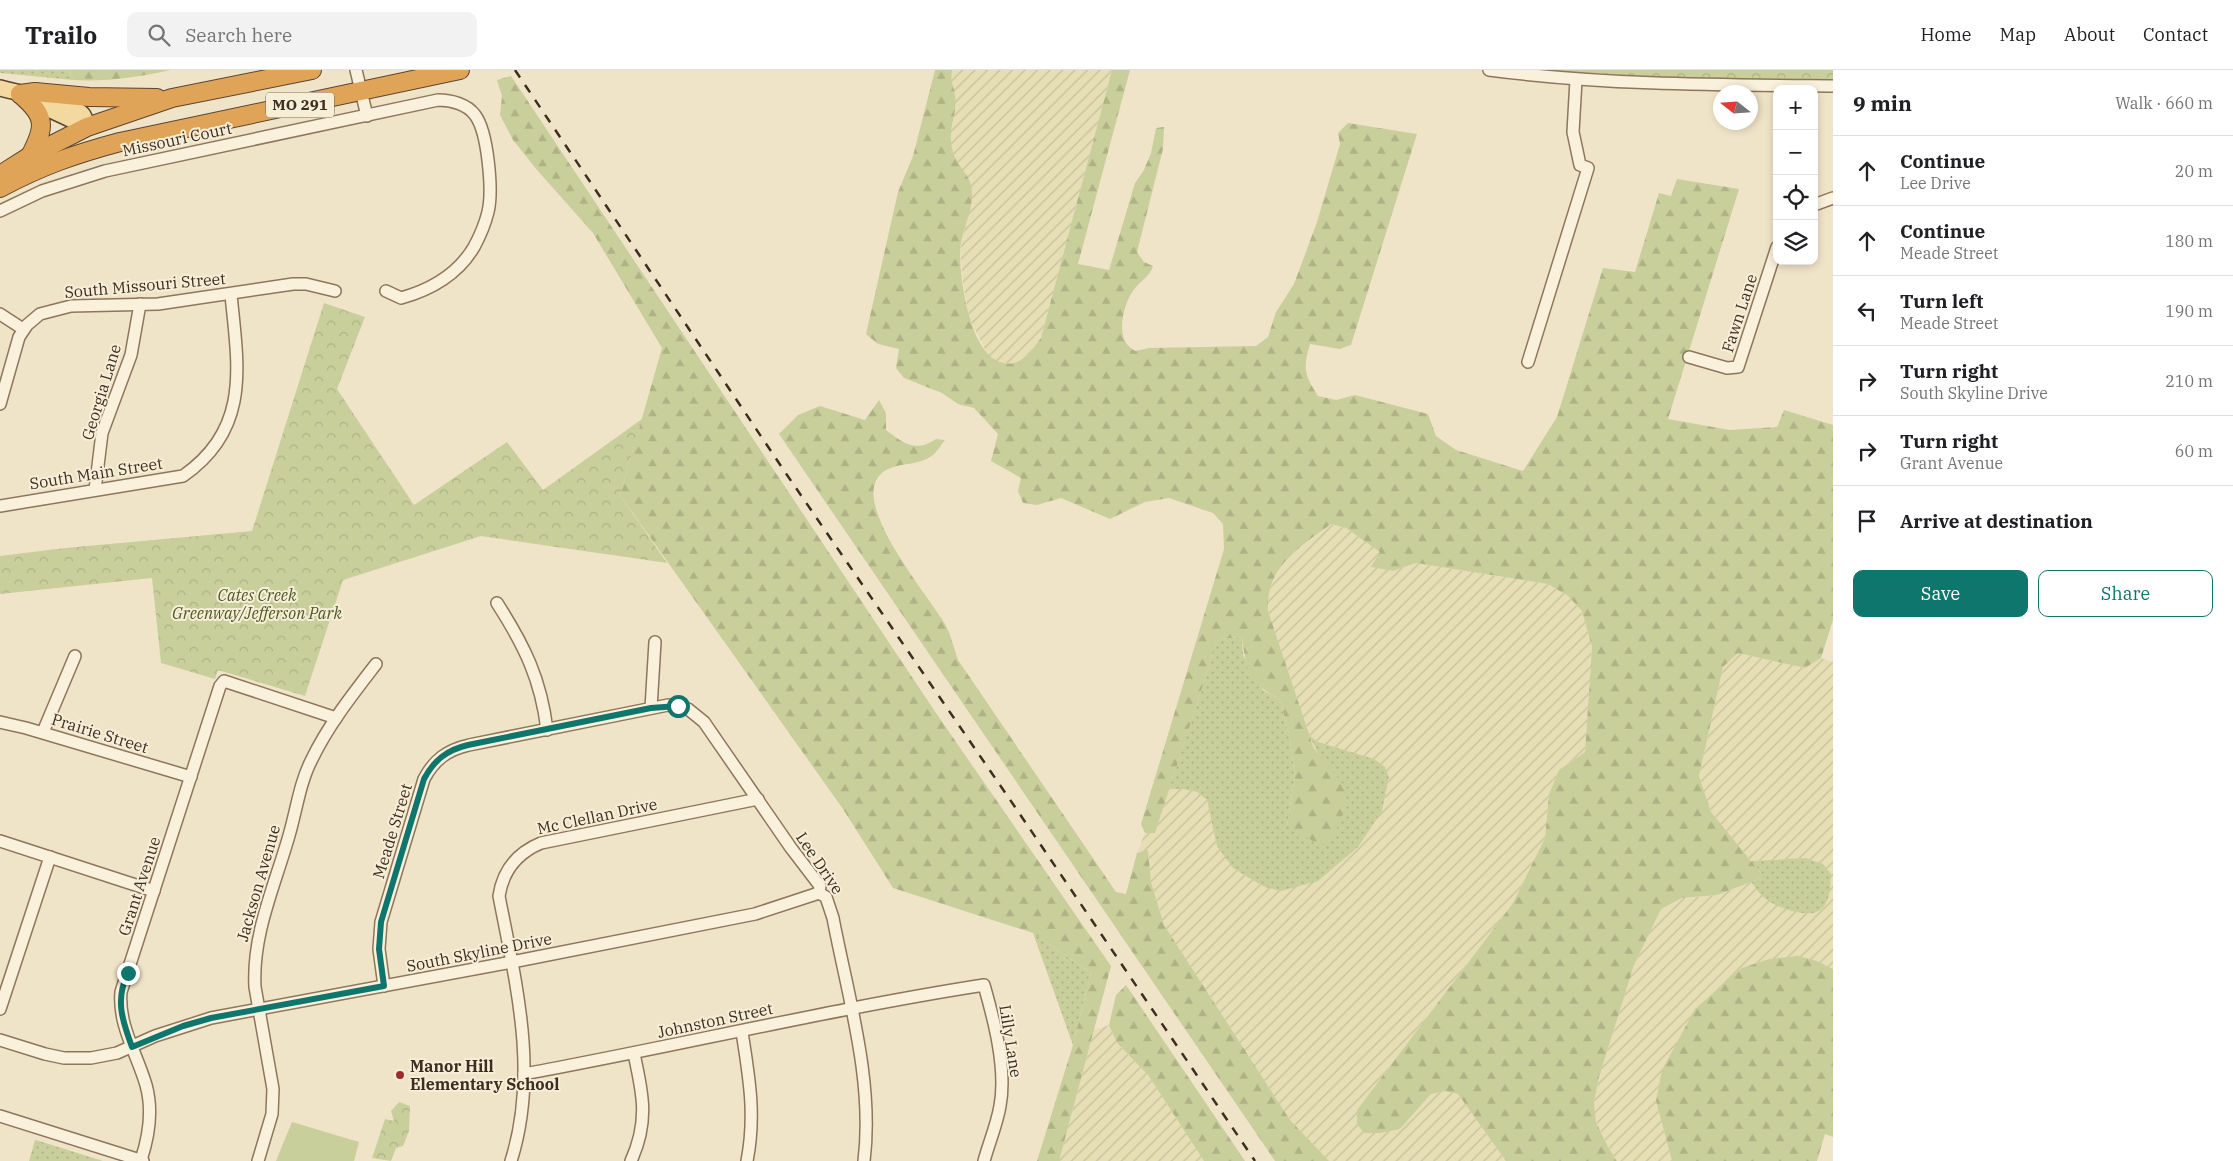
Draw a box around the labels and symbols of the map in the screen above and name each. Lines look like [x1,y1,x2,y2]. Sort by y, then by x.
north arrow [1713,85,1758,130]
road number: MO 291 [266,92,334,118]
street label: Missouri Court [120,118,234,160]
street label: South Missouri Street [63,268,227,302]
street label: Fawn Lane [1717,271,1761,355]
street label: Georgia Lane [77,342,125,442]
street label: South Main Street [28,453,164,493]
park label: Cates Creek Greenway/Jefferson Park [172,585,343,623]
route start [667,695,690,718]
street label: Prairie Street [49,709,151,757]
street label: Meade Street [368,781,416,881]
street label: Mc Clellan Drive [535,794,659,838]
street label: Jackson Avenue [232,822,284,944]
street label: Lee Drive [792,828,848,898]
street label: Grant Avenue [114,834,164,938]
street label: South Skyline Drive [405,928,553,976]
route end [117,962,140,985]
street label: Johnston Street [655,998,775,1042]
street label: Lilly Lane [995,1003,1027,1079]
place label: Manor Hill Elementary School [410,1056,559,1094]
marker: Manor Hill Elementary School [394,1069,406,1081]

